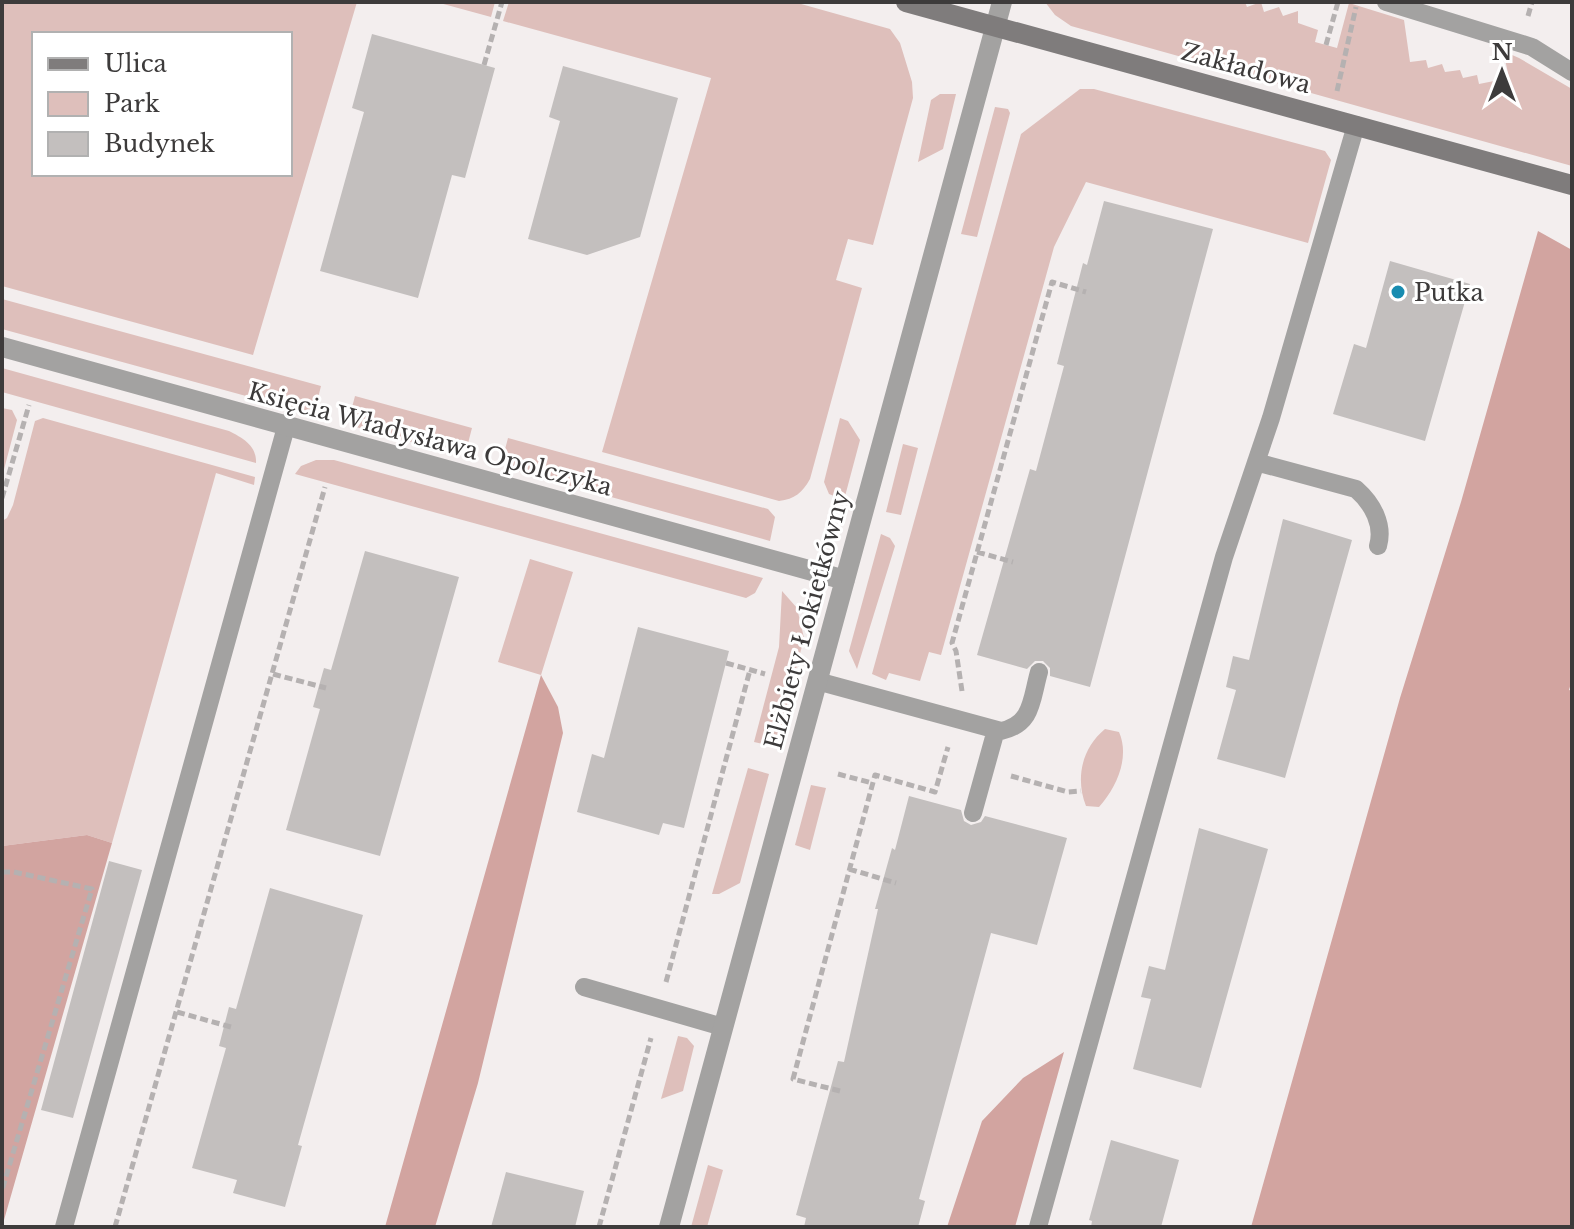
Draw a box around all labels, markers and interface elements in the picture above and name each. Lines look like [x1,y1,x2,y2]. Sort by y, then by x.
legend [32,32,292,176]
north arrow [1462,32,1542,112]
street label: Zakładowa [1178,37,1314,99]
text: N [1492,39,1513,66]
text: Ulica [104,49,168,78]
text: Park [104,89,160,118]
text: Budynek [104,129,215,158]
place label: Putka [1414,278,1484,307]
marker: Putka [1389,283,1407,301]
street label: Księcia Władysława Opolczyka [245,376,616,502]
street label: Elżbiety Łokietkówny [758,487,856,753]

